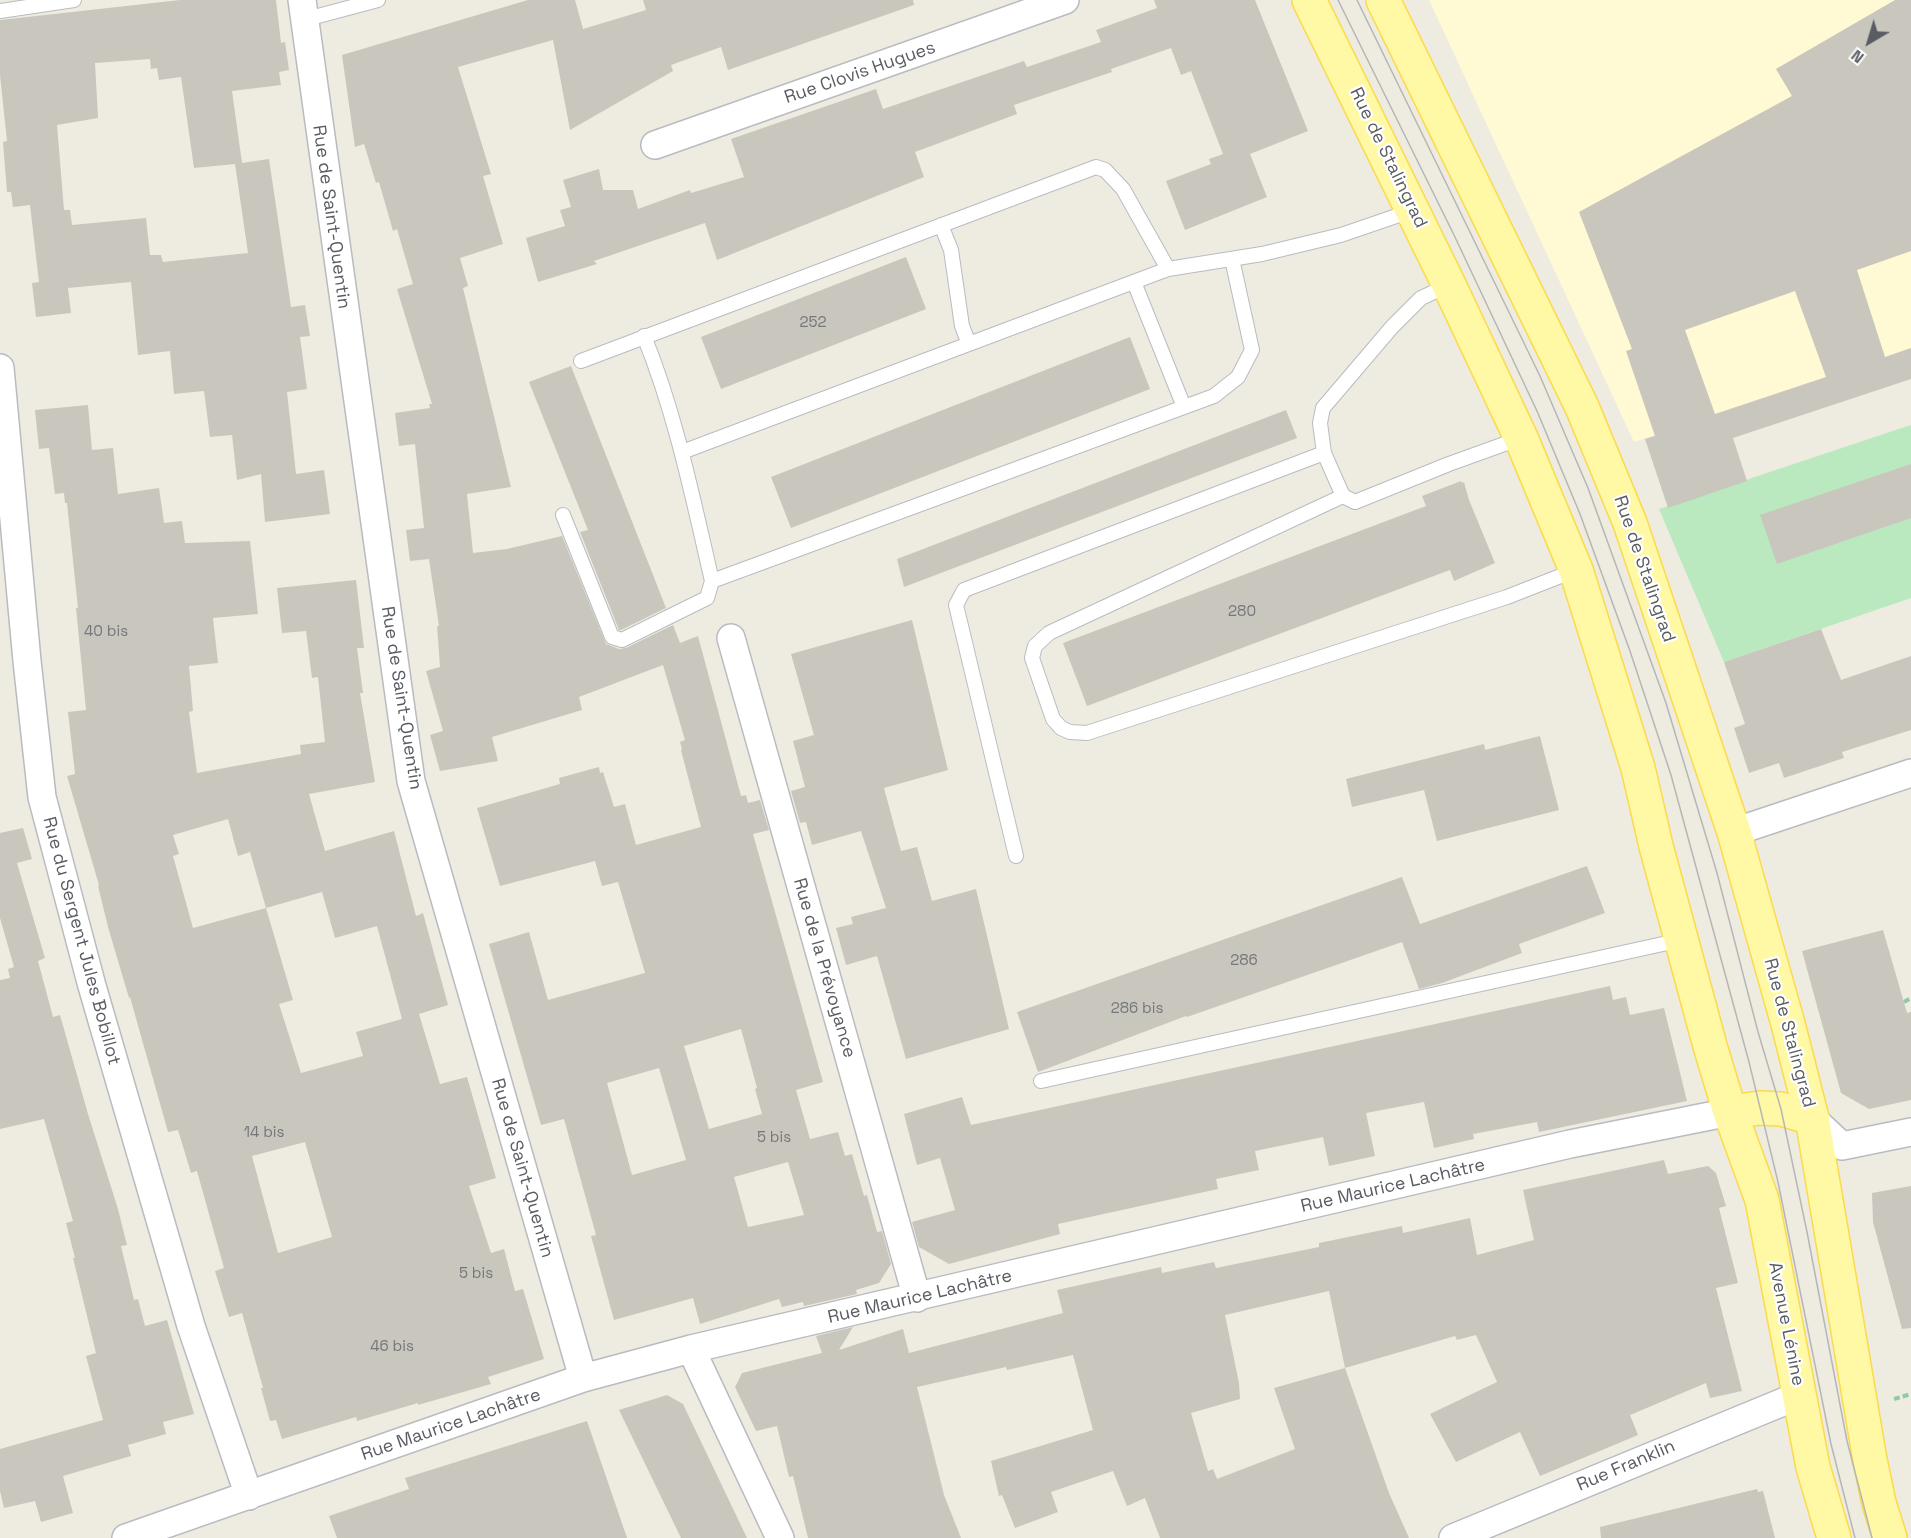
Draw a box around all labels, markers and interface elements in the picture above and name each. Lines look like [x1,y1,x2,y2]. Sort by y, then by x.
north arrow [1839,12,1899,72]
street label: Rue Clovis Hugues [782,37,938,109]
text: N [1847,45,1868,68]
street label: Rue de Stalingrad [1345,84,1431,232]
street label: Rue de Saint-Quentin [307,124,355,310]
house number: 252 [800,314,826,332]
street label: Rue de Stalingrad [1609,493,1679,645]
house number: 280 [1228,603,1256,621]
street label: Rue de Saint-Quentin [376,605,426,791]
house number: 40 bis [84,623,128,641]
street label: Rue du Sergent Jules Bobillot [37,814,125,1068]
street label: Rue de la Prévoyance [788,876,860,1060]
house number: 286 [1230,952,1258,970]
street label: Rue de Stalingrad [1759,956,1819,1110]
house number: 286 bis [1111,1000,1163,1018]
street label: Rue de Saint-Quentin [486,1076,558,1260]
house number: 14 bis [244,1124,284,1142]
house number: 5 bis [757,1129,791,1147]
street label: Rue Maurice Lachâtre [1299,1154,1487,1218]
street label: Avenue Lénine [1763,1260,1809,1388]
house number: 5 bis [459,1265,493,1283]
street label: Rue Maurice Lachâtre [826,1265,1014,1329]
house number: 46 bis [370,1338,414,1356]
street label: Rue Maurice Lachâtre [358,1384,544,1466]
street label: Rue Franklin [1574,1436,1678,1496]

